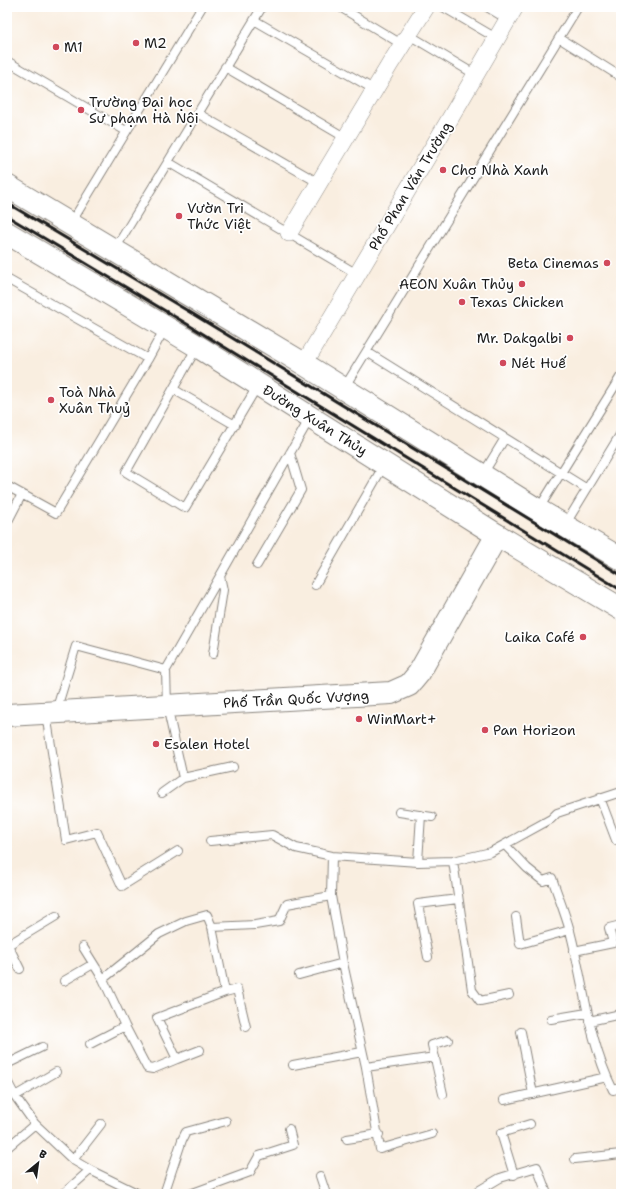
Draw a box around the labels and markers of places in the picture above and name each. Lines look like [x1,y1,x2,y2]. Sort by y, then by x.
place label: M2 [144,34,167,52]
place label: M1 [64,38,83,56]
marker: M2 [131,38,141,48]
marker: M1 [51,42,61,52]
place label: Trường Đại học Sư phạm Hà Nội [89,93,199,127]
marker: Trường Đại học Sư phạm Hà Nội [76,105,86,115]
place label: Chợ Nhà Xanh [451,161,549,179]
marker: Chợ Nhà Xanh [438,165,448,175]
place label: Vườn Tri Thức Việt [187,199,251,233]
marker: Vườn Tri Thức Việt [174,211,184,221]
place label: Beta Cinemas [508,254,599,272]
marker: Beta Cinemas [602,258,612,268]
place label: AEON Xuân Thủy [399,275,514,293]
marker: AEON Xuân Thủy [517,279,527,289]
place label: Texas Chicken [470,293,564,311]
marker: Texas Chicken [457,297,467,307]
place label: Mr. Dakgalbi [477,329,562,347]
marker: Mr. Dakgalbi [565,333,575,343]
place label: Nét Huế [511,354,567,372]
marker: Nét Huế [498,358,508,368]
place label: Toà Nhà Xuân Thuỷ [59,383,130,417]
marker: Toà Nhà Xuân Thuỷ [46,395,56,405]
place label: Laika Café [504,628,575,646]
marker: Laika Café [578,632,588,642]
place label: WinMart+ [367,710,437,728]
marker: WinMart+ [354,714,364,724]
place label: Pan Horizon [493,721,576,739]
marker: Pan Horizon [480,725,490,735]
place label: Esalen Hotel [164,735,250,753]
marker: Esalen Hotel [151,739,161,749]

